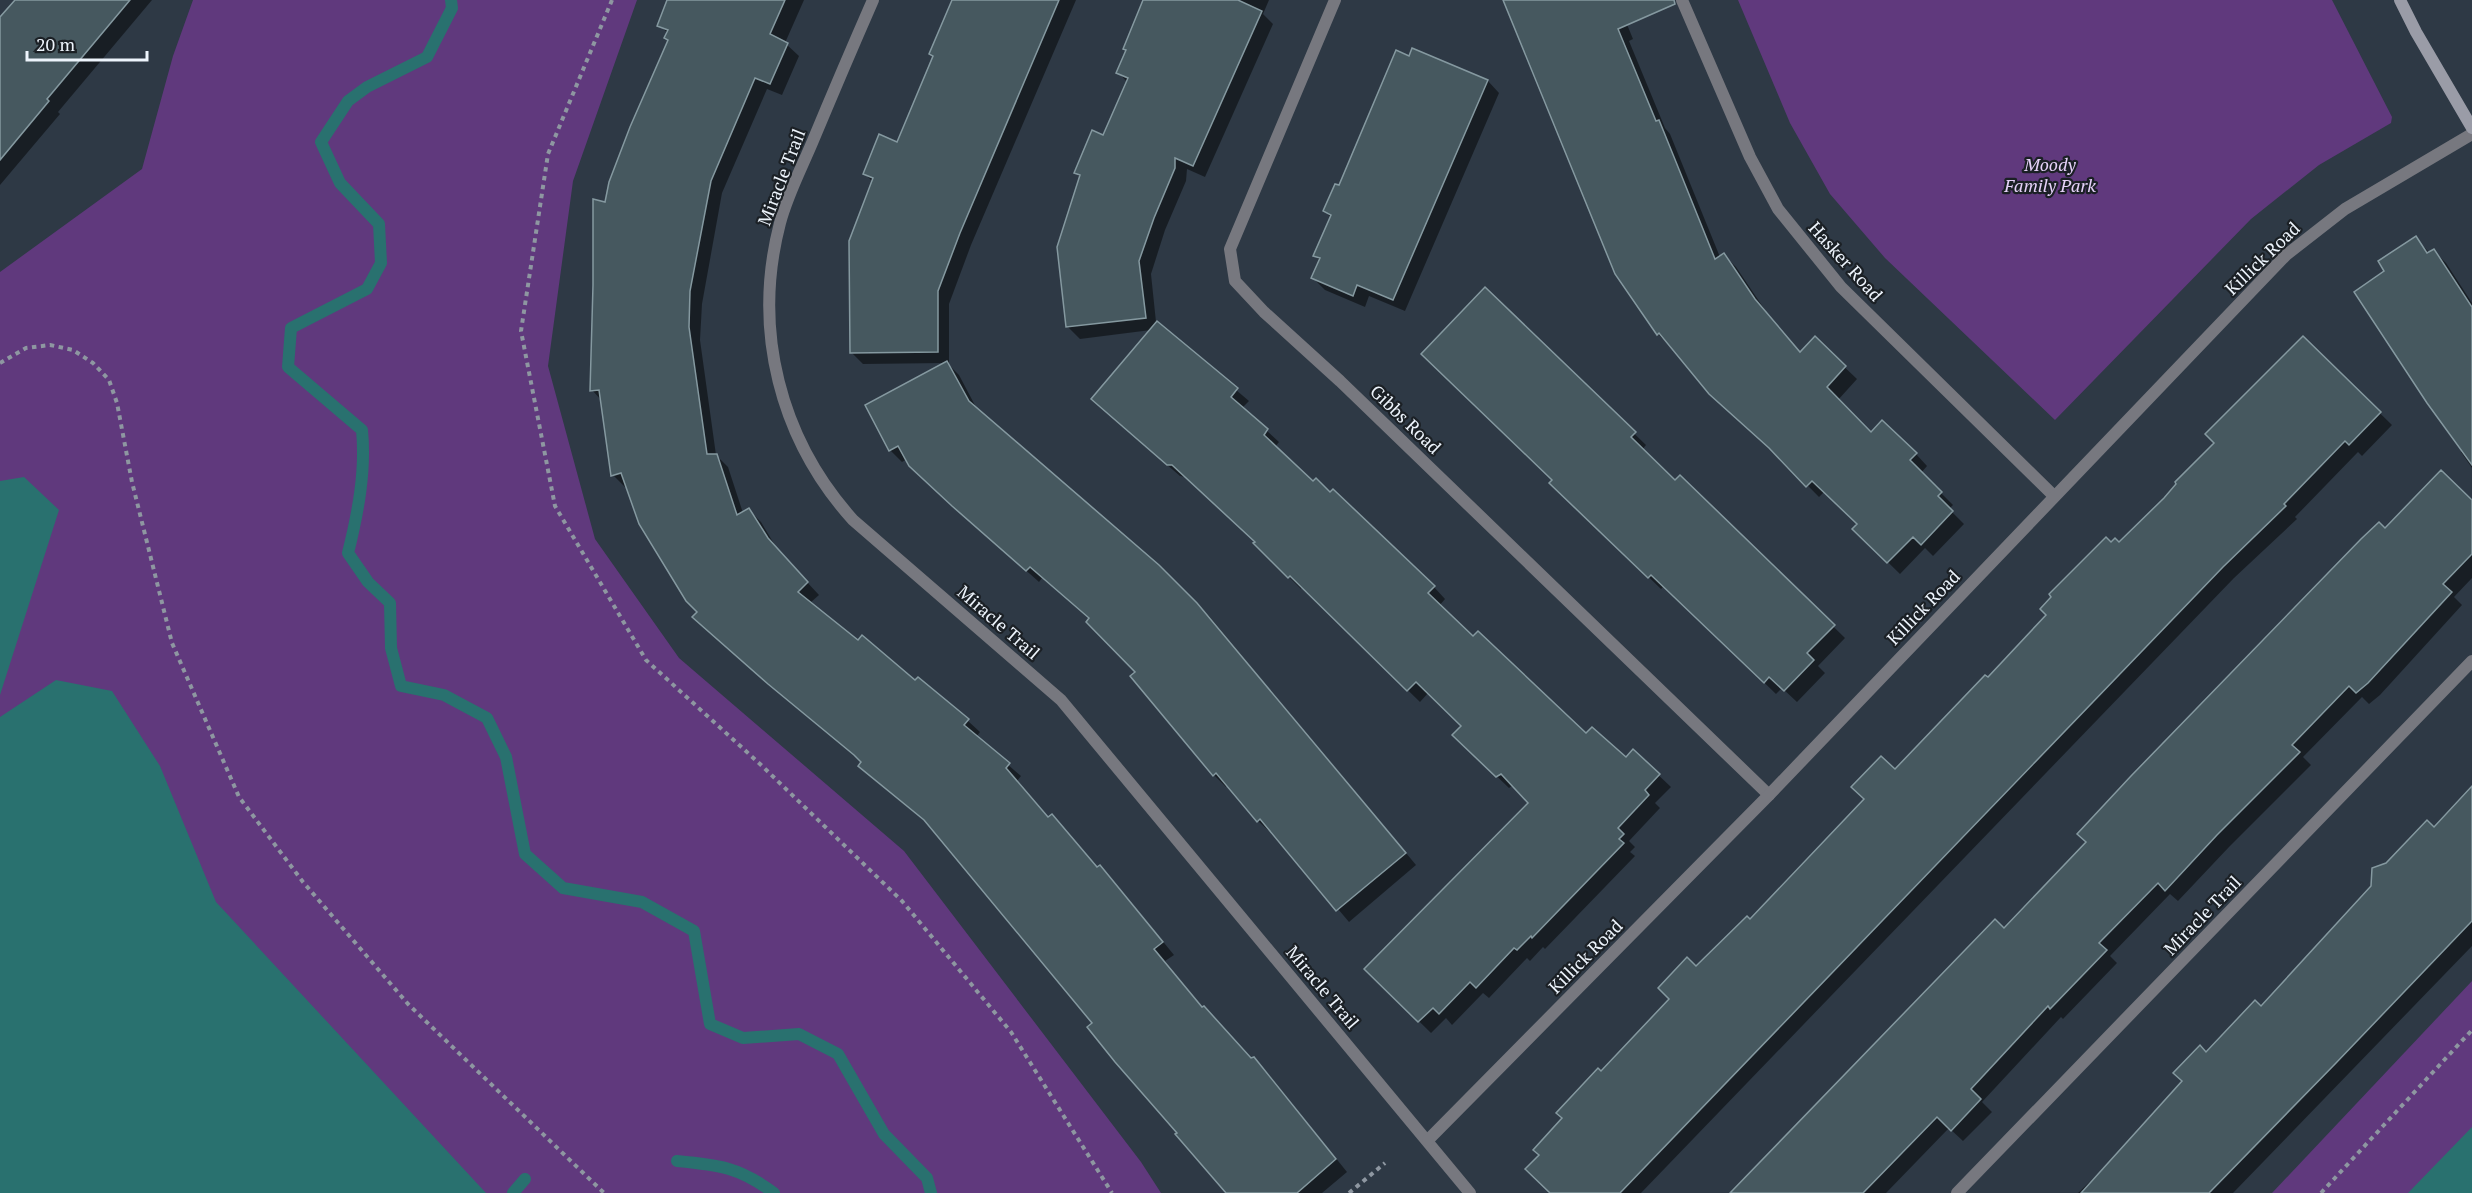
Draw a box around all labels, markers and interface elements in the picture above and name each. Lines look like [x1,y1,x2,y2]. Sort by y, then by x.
scale bar [27,24,147,62]
text: 20 m [36,32,76,56]
street label: Miracle Trail [752,125,810,229]
park label: Moody Family Park [2003,152,2096,197]
street label: Hasker Road [1804,216,1888,306]
street label: Killick Road [2219,216,2305,300]
street label: Gibbs Road [1365,379,1447,459]
street label: Killick Road [1881,564,1965,650]
street label: Miracle Trail [953,580,1045,664]
street label: Miracle Trail [2158,870,2246,960]
street label: Killick Road [1543,914,1627,998]
street label: Miracle Trail [1281,940,1365,1034]

